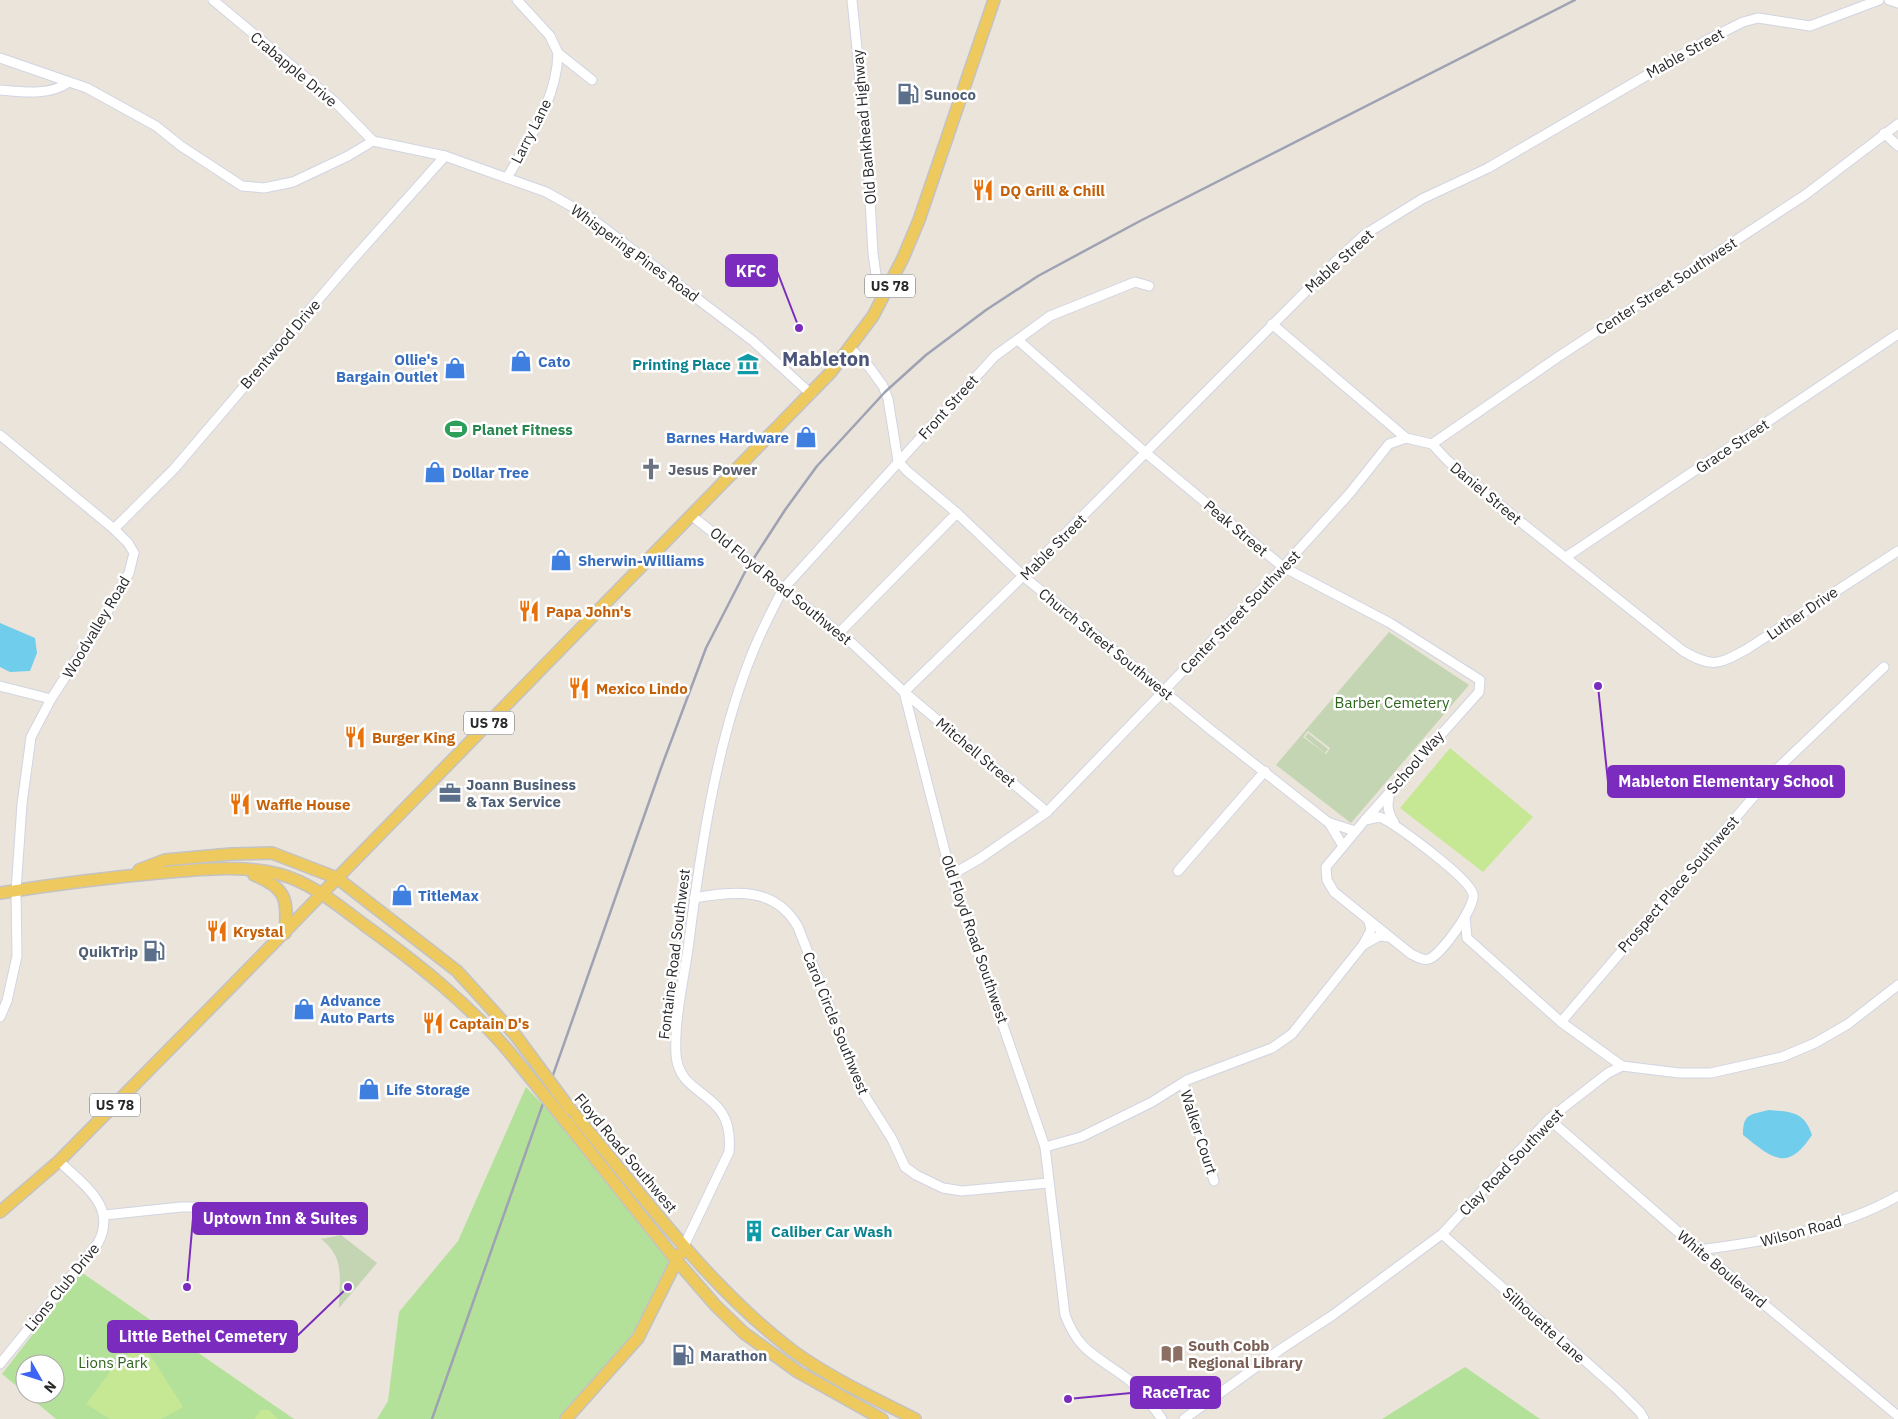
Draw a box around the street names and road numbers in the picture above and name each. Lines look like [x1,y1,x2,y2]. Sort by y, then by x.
street label: Mable Street [1643,24,1727,82]
street label: Crabapple Drive [247,27,341,111]
street label: Old Bankhead Highway [848,48,880,205]
street label: Larry Lane [507,96,555,166]
street label: Whispering Pines Road [567,200,703,306]
street label: Mable Street [1301,225,1377,297]
street label: Center Street Southwest [1592,233,1740,339]
road number: US 78 [865,274,915,298]
street label: Brentwood Drive [236,295,324,393]
street label: Front Street [914,371,982,443]
street label: Grace Street [1692,415,1772,477]
street label: Daniel Street [1446,458,1526,528]
street label: Peak Street [1200,496,1272,560]
street label: Mable Street [1016,510,1090,584]
street label: Old Floyd Road Southwest [706,523,856,649]
street label: Center Street Southwest [1176,546,1304,678]
street label: Woodvalley Road [58,573,134,681]
street label: Luther Drive [1763,582,1841,644]
street label: Church Street Southwest [1035,584,1177,704]
road number: US 78 [464,711,514,734]
street label: Mitchell Street [932,713,1020,791]
street label: School Way [1382,726,1448,798]
street label: Prospect Place Southwest [1613,812,1743,956]
street label: Old Floyd Road Southwest [937,852,1013,1026]
street label: Fontaine Road Southwest [654,868,694,1040]
street label: Carol Circle Southwest [799,949,873,1097]
street label: Walker Court [1176,1088,1222,1176]
street label: Floyd Road Southwest [571,1089,681,1217]
road number: US 78 [90,1094,140,1116]
street label: Clay Road Southwest [1455,1104,1567,1220]
street label: Wilson Road [1758,1211,1844,1251]
street label: White Boulevard [1673,1226,1771,1312]
street label: Lions Club Drive [21,1239,103,1335]
street label: Silhouette Lane [1499,1283,1589,1367]

